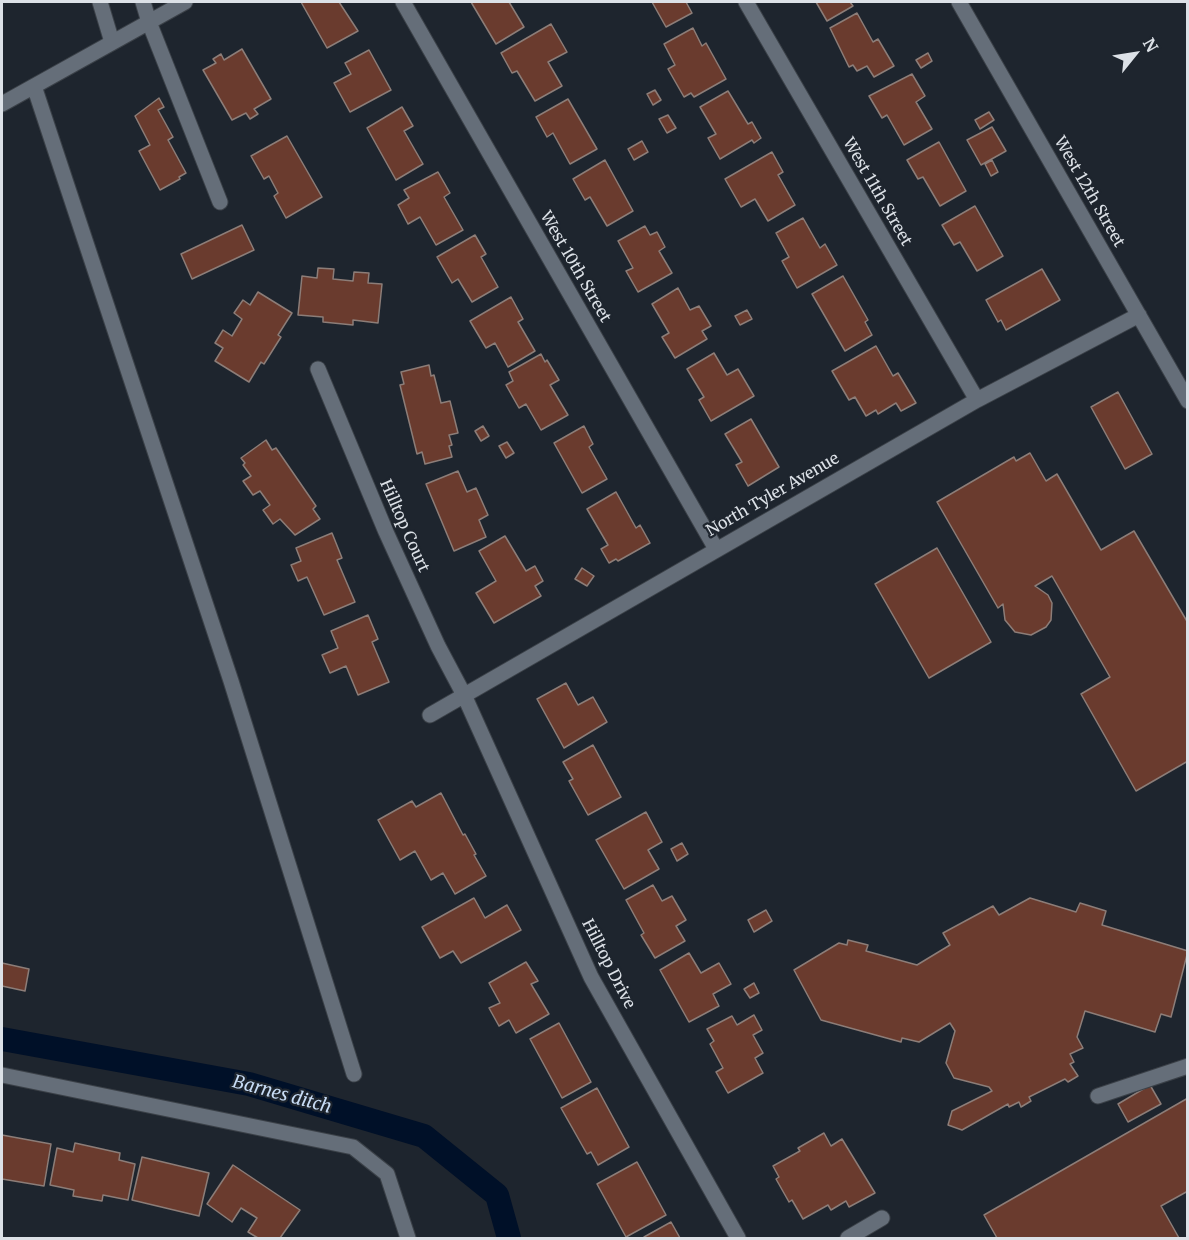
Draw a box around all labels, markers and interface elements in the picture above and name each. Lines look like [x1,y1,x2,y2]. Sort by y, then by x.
north arrow [1105,24,1165,84]
text: N [1139,35,1162,55]
street label: West 12th Street [1050,133,1128,251]
street label: West 11th Street [838,135,916,249]
street label: West 10th Street [535,208,615,326]
street label: North Tyler Avenue [703,449,843,541]
street label: Hilltop Court [375,477,433,575]
street label: Hilltop Drive [577,916,639,1012]
water label: Barnes ditch [230,1071,334,1119]

